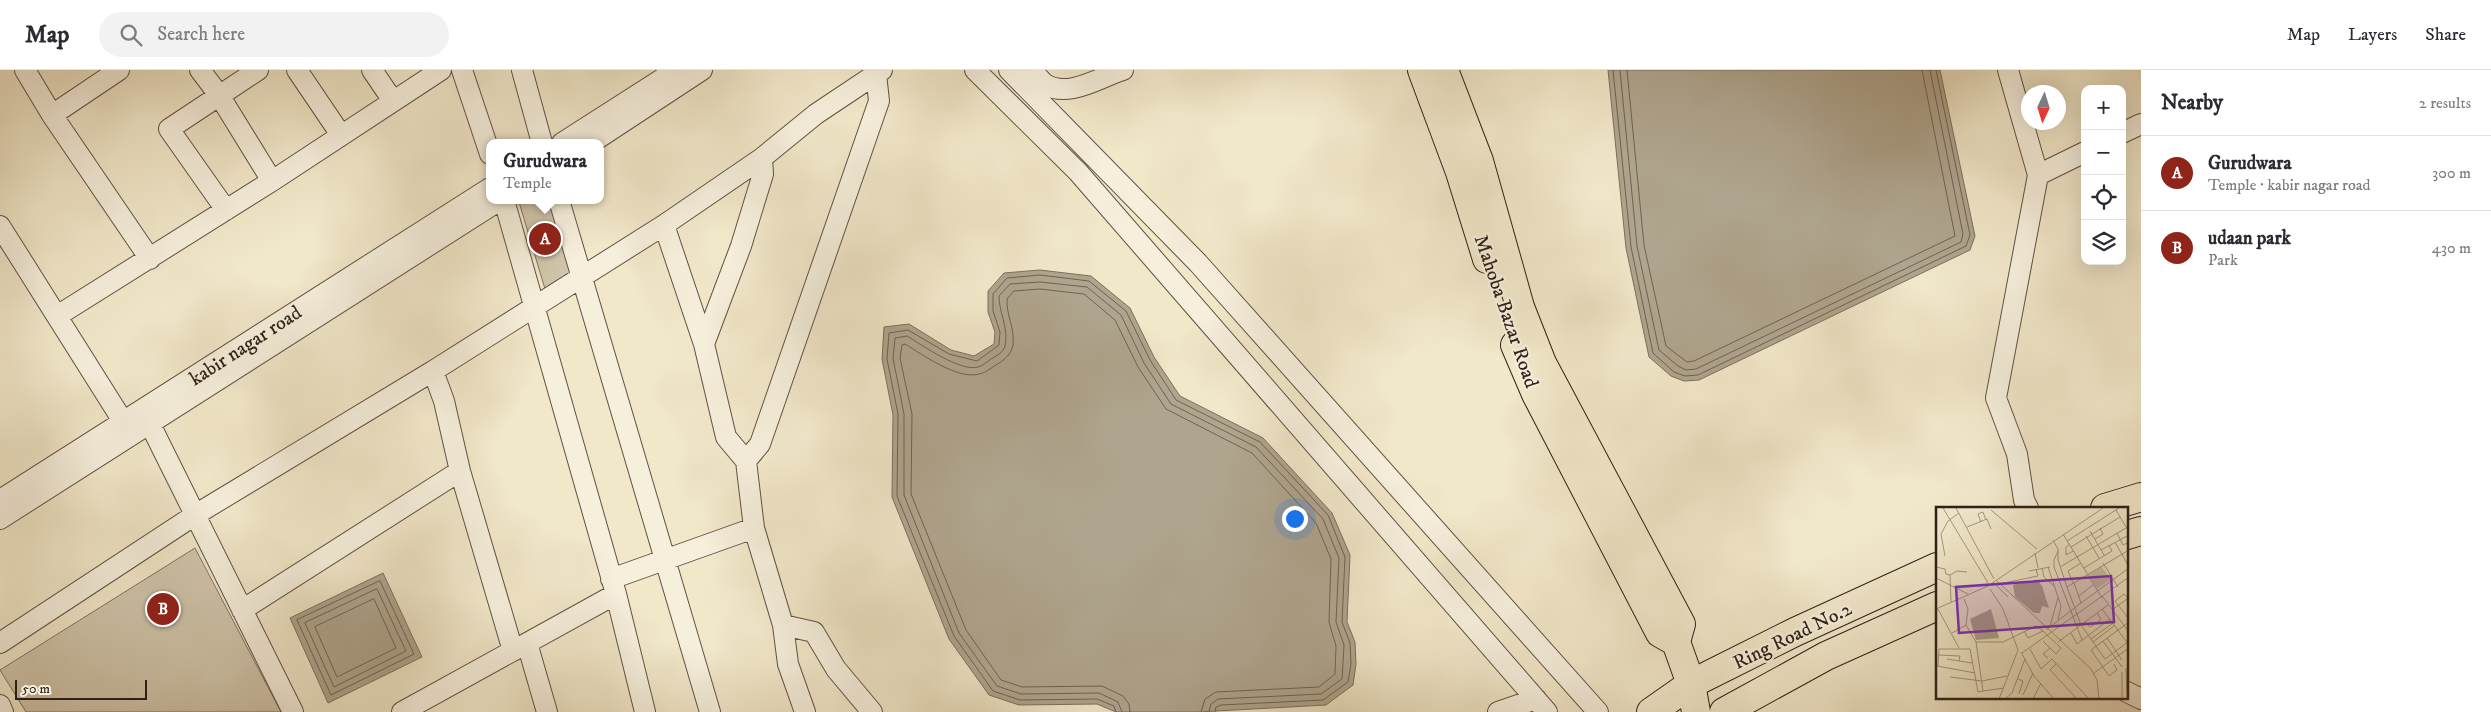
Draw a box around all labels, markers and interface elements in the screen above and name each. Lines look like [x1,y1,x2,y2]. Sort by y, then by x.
search box [99,12,449,57]
text: Map [25,20,69,50]
icon: search [117,21,145,49]
text: Search here [157,23,245,46]
text: Map [2287,24,2320,46]
text: Layers [2348,24,2397,46]
text: Share [2425,24,2466,46]
north arrow [2021,85,2066,130]
map controls [2081,85,2126,265]
button: + [2081,85,2126,130]
text: Nearby [2161,90,2223,116]
text: 2 results [2419,93,2471,113]
button: − [2081,130,2126,175]
popup [486,139,604,204]
text: Gurudwara [503,150,587,173]
text: Gurudwara [2208,152,2291,175]
text: A [2172,163,2182,183]
text: 300 m [2432,163,2471,183]
text: Temple [503,173,552,193]
button: locate [2081,175,2126,220]
text: Temple · kabir nagar road [2208,175,2371,195]
pin: A [529,220,561,258]
button: layers [2081,220,2126,265]
text: udaan park [2208,227,2291,250]
street label: Mahoba Bazar Road [1468,232,1544,391]
text: B [2172,238,2182,258]
text: 430 m [2432,238,2471,258]
text: Park [2208,250,2238,270]
street label: kabir nagar road [185,301,307,392]
your location [1282,506,1308,532]
inset map [1936,507,2128,700]
pin: B [147,590,179,628]
street label: Ring Road No.2 [1729,597,1856,676]
scale bar [15,677,148,700]
text: 50 m [22,680,50,698]

